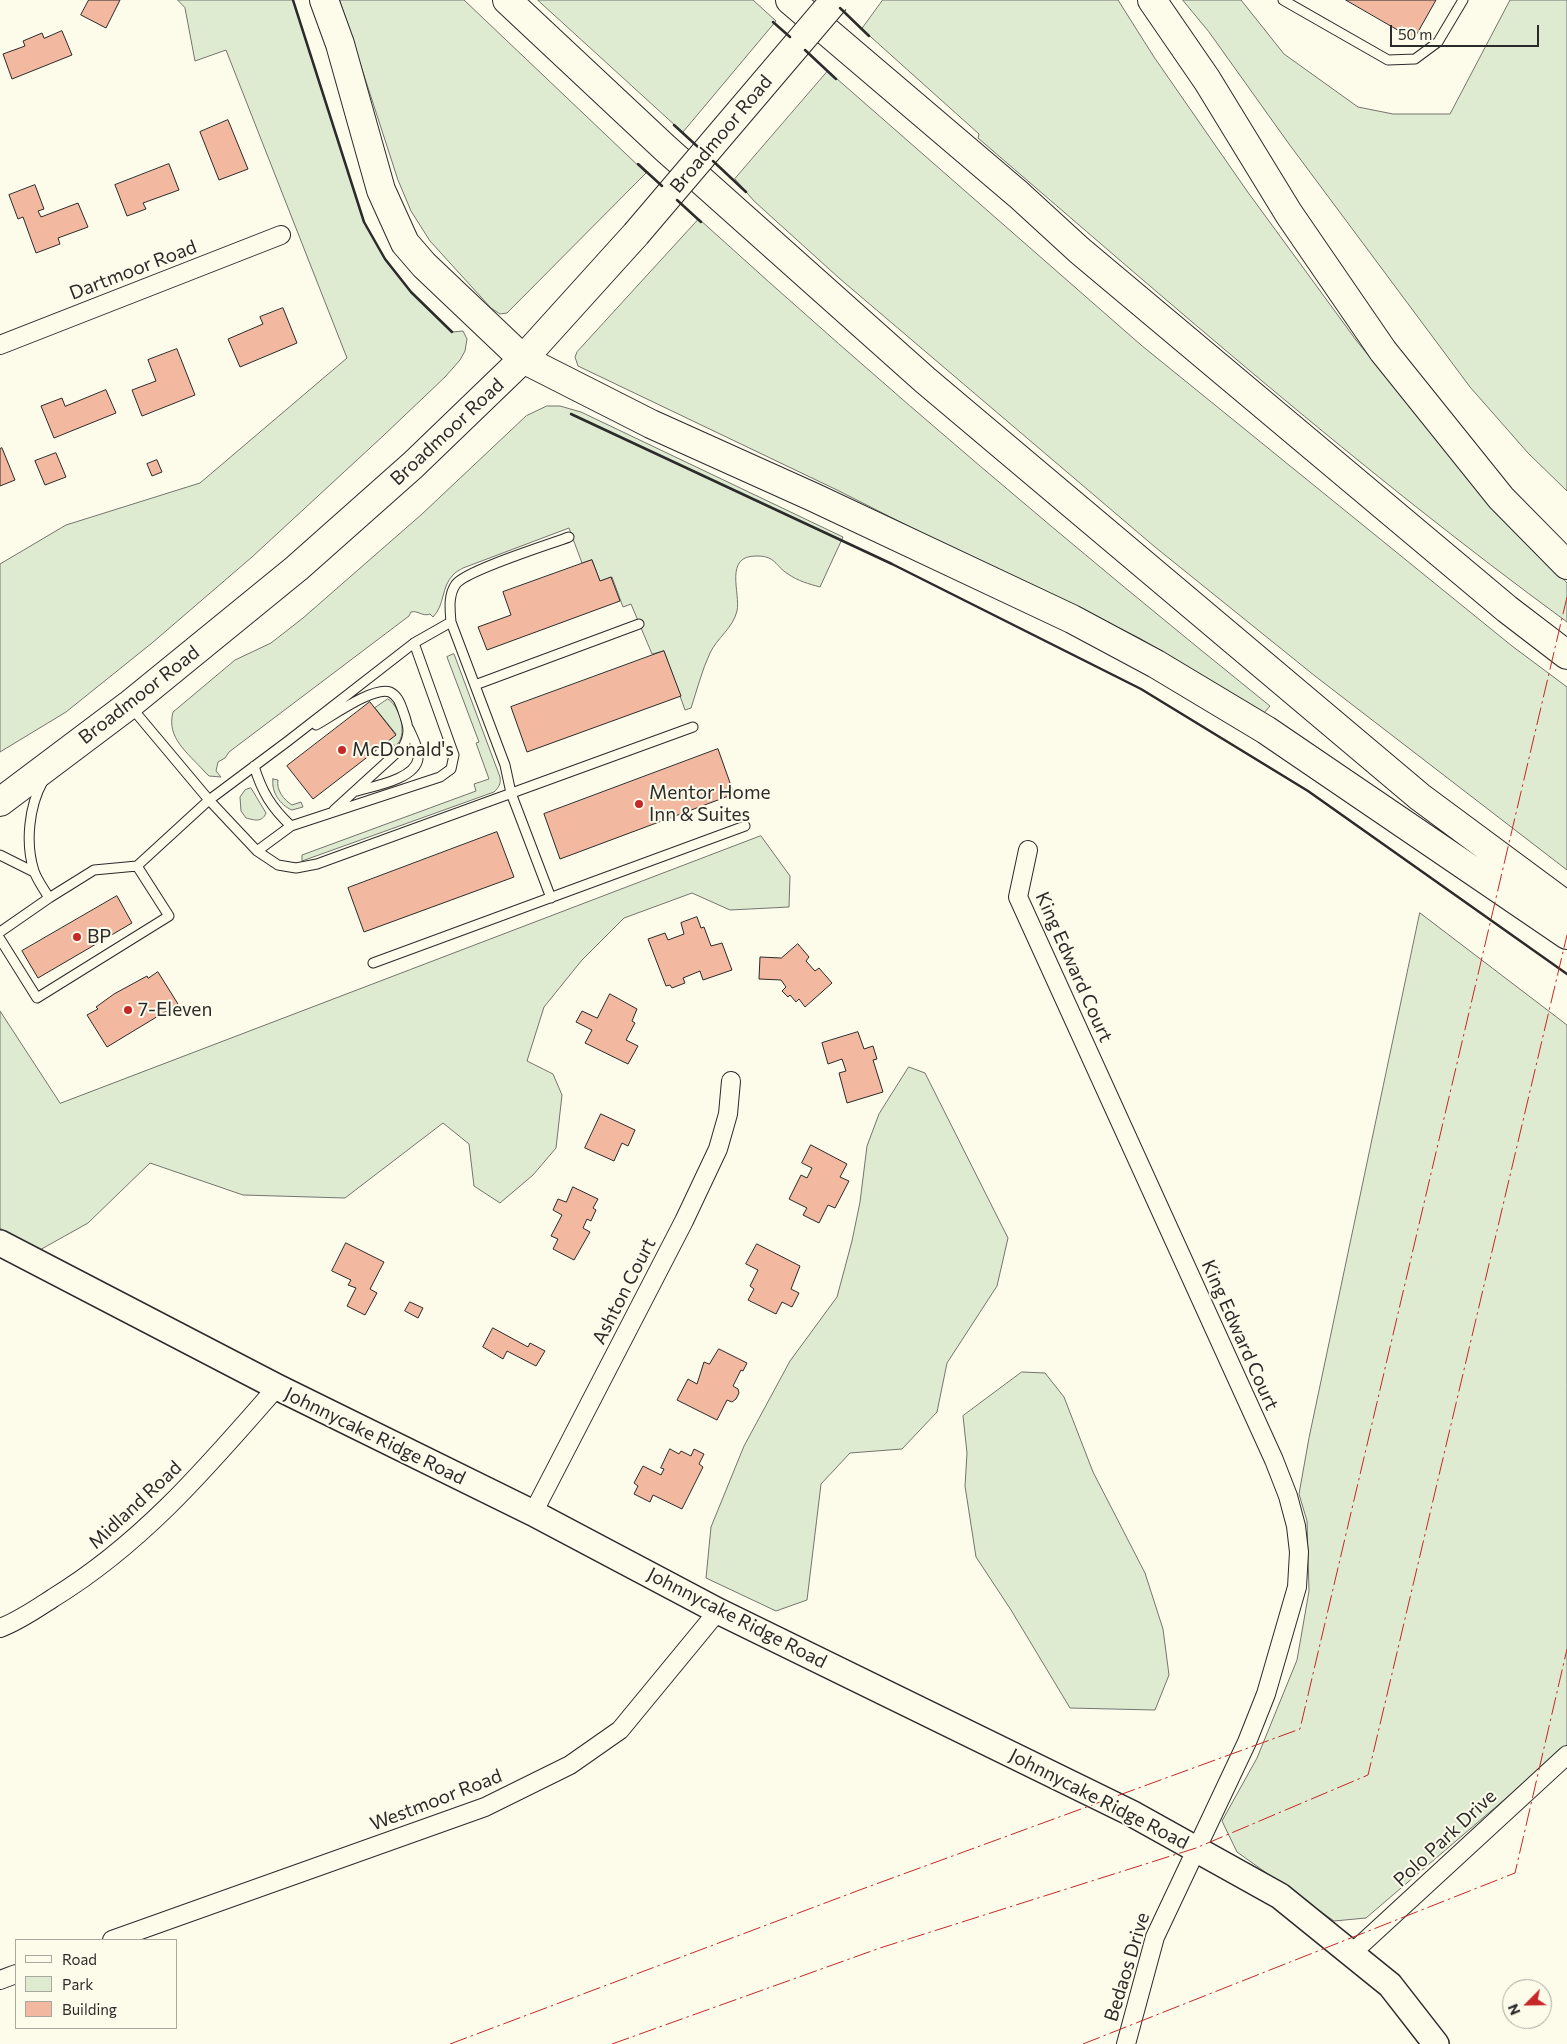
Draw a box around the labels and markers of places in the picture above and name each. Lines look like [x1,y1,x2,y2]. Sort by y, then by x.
place label: McDonald's [352,739,454,761]
marker: McDonald's [336,744,348,756]
place label: Mentor Home Inn & Suites [649,782,770,826]
marker: Mentor Home Inn & Suites [633,798,645,810]
place label: BP [87,926,111,948]
marker: BP [71,931,83,943]
place label: 7-Eleven [138,999,212,1021]
marker: 7-Eleven [122,1004,134,1016]

